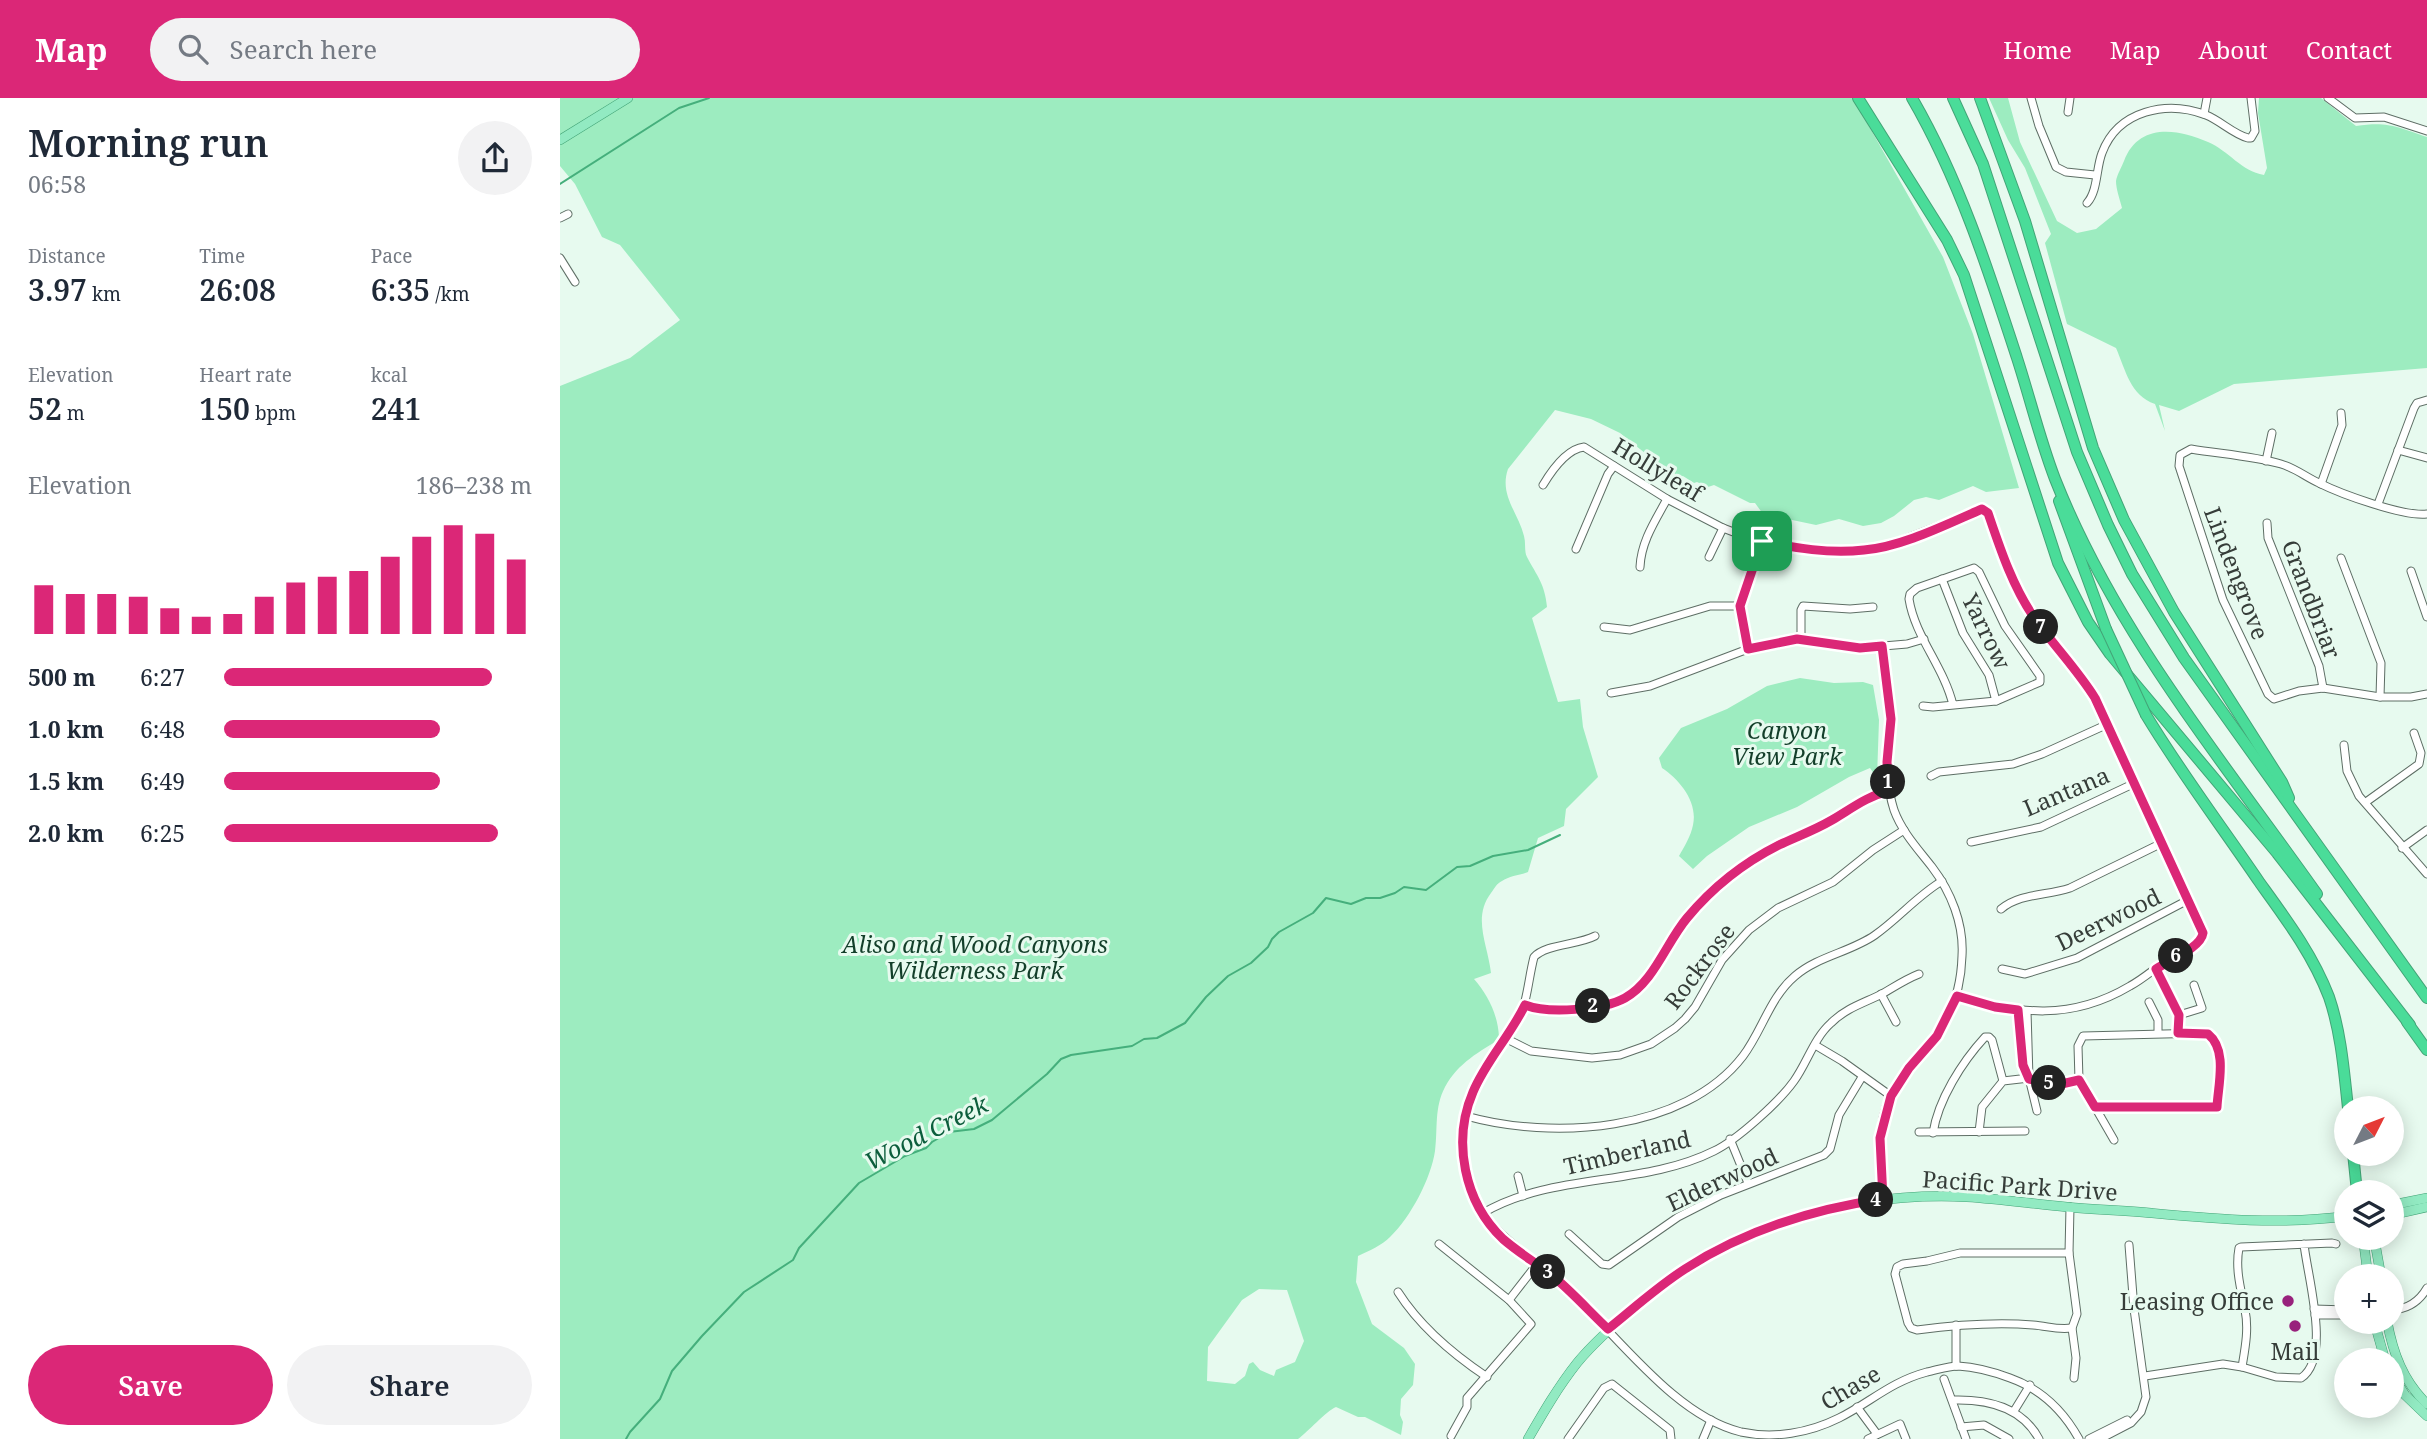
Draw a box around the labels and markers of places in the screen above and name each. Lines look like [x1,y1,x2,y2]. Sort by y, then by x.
pin [1732,511,1792,571]
pin: 7 [2024,610,2058,644]
pin: 1 [1870,764,1906,800]
pin: 6 [2158,938,2194,974]
pin: 2 [1576,988,1610,1024]
pin: 5 [2032,1066,2066,1100]
pin: 4 [1858,1182,1894,1218]
pin: 3 [1530,1254,1566,1290]
place label: Leasing Office [2120,1285,2274,1317]
marker: Leasing Office [2280,1293,2296,1309]
marker: Mail [2287,1318,2303,1334]
place label: Mail [2270,1335,2320,1367]

